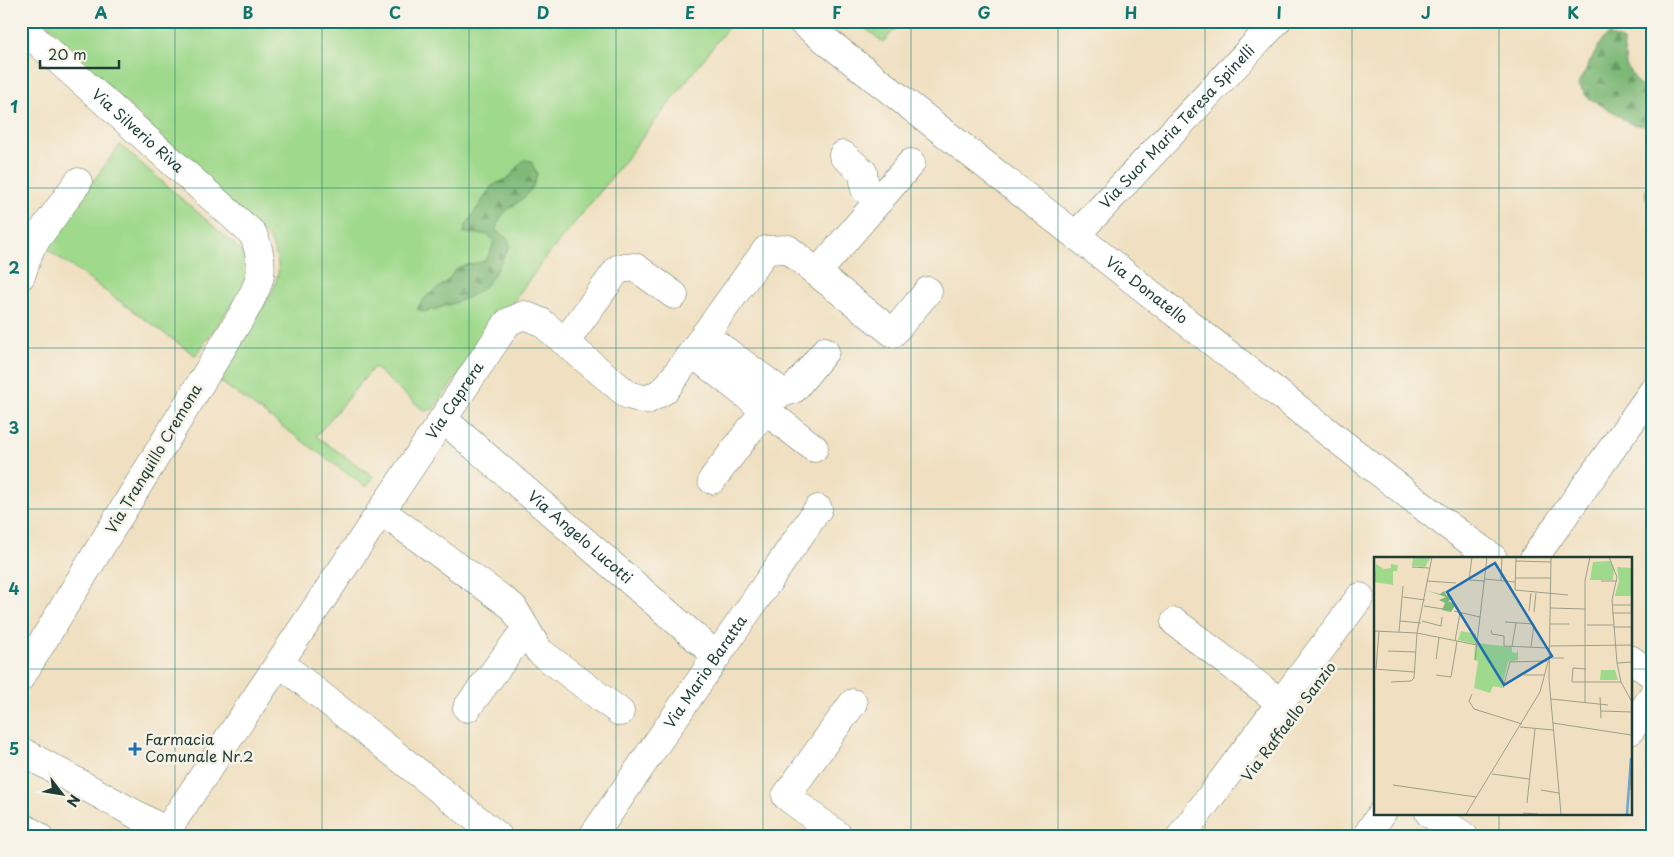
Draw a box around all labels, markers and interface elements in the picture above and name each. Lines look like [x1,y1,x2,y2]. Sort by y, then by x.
text: A [95,0,108,24]
text: B [243,0,254,24]
text: C [389,0,401,24]
text: D [537,0,549,24]
text: E [685,0,695,24]
text: F [832,0,842,24]
text: G [977,0,991,24]
text: H [1125,0,1137,24]
text: I [1276,0,1282,24]
text: J [1421,0,1431,24]
text: K [1567,0,1579,24]
scale bar [40,38,119,70]
street label: Via Suor Maria Teresa Spinelli [1093,39,1259,213]
text: 20 m [48,42,87,65]
street label: Via Silverio Riva [87,82,190,178]
text: 1 [10,94,18,118]
street label: Via Donatello [1101,250,1193,329]
text: 2 [8,255,20,279]
street label: Via Caprera [419,356,488,444]
street label: Via Tranquillo Cremona [99,378,207,538]
text: 3 [9,415,19,439]
street label: Via Angelo Lucotti [523,484,638,588]
inset map [1374,557,1632,814]
text: 4 [9,576,20,600]
street label: Via Mario Baratta [657,609,752,733]
street label: Via Raffaello Sanzio [1235,656,1341,786]
place label: Farmacia Comunale Nr.2 [145,727,254,767]
text: 5 [9,736,19,760]
marker: Farmacia Comunale Nr.2 [129,743,141,755]
north arrow [38,770,88,820]
text: N [62,791,85,811]

